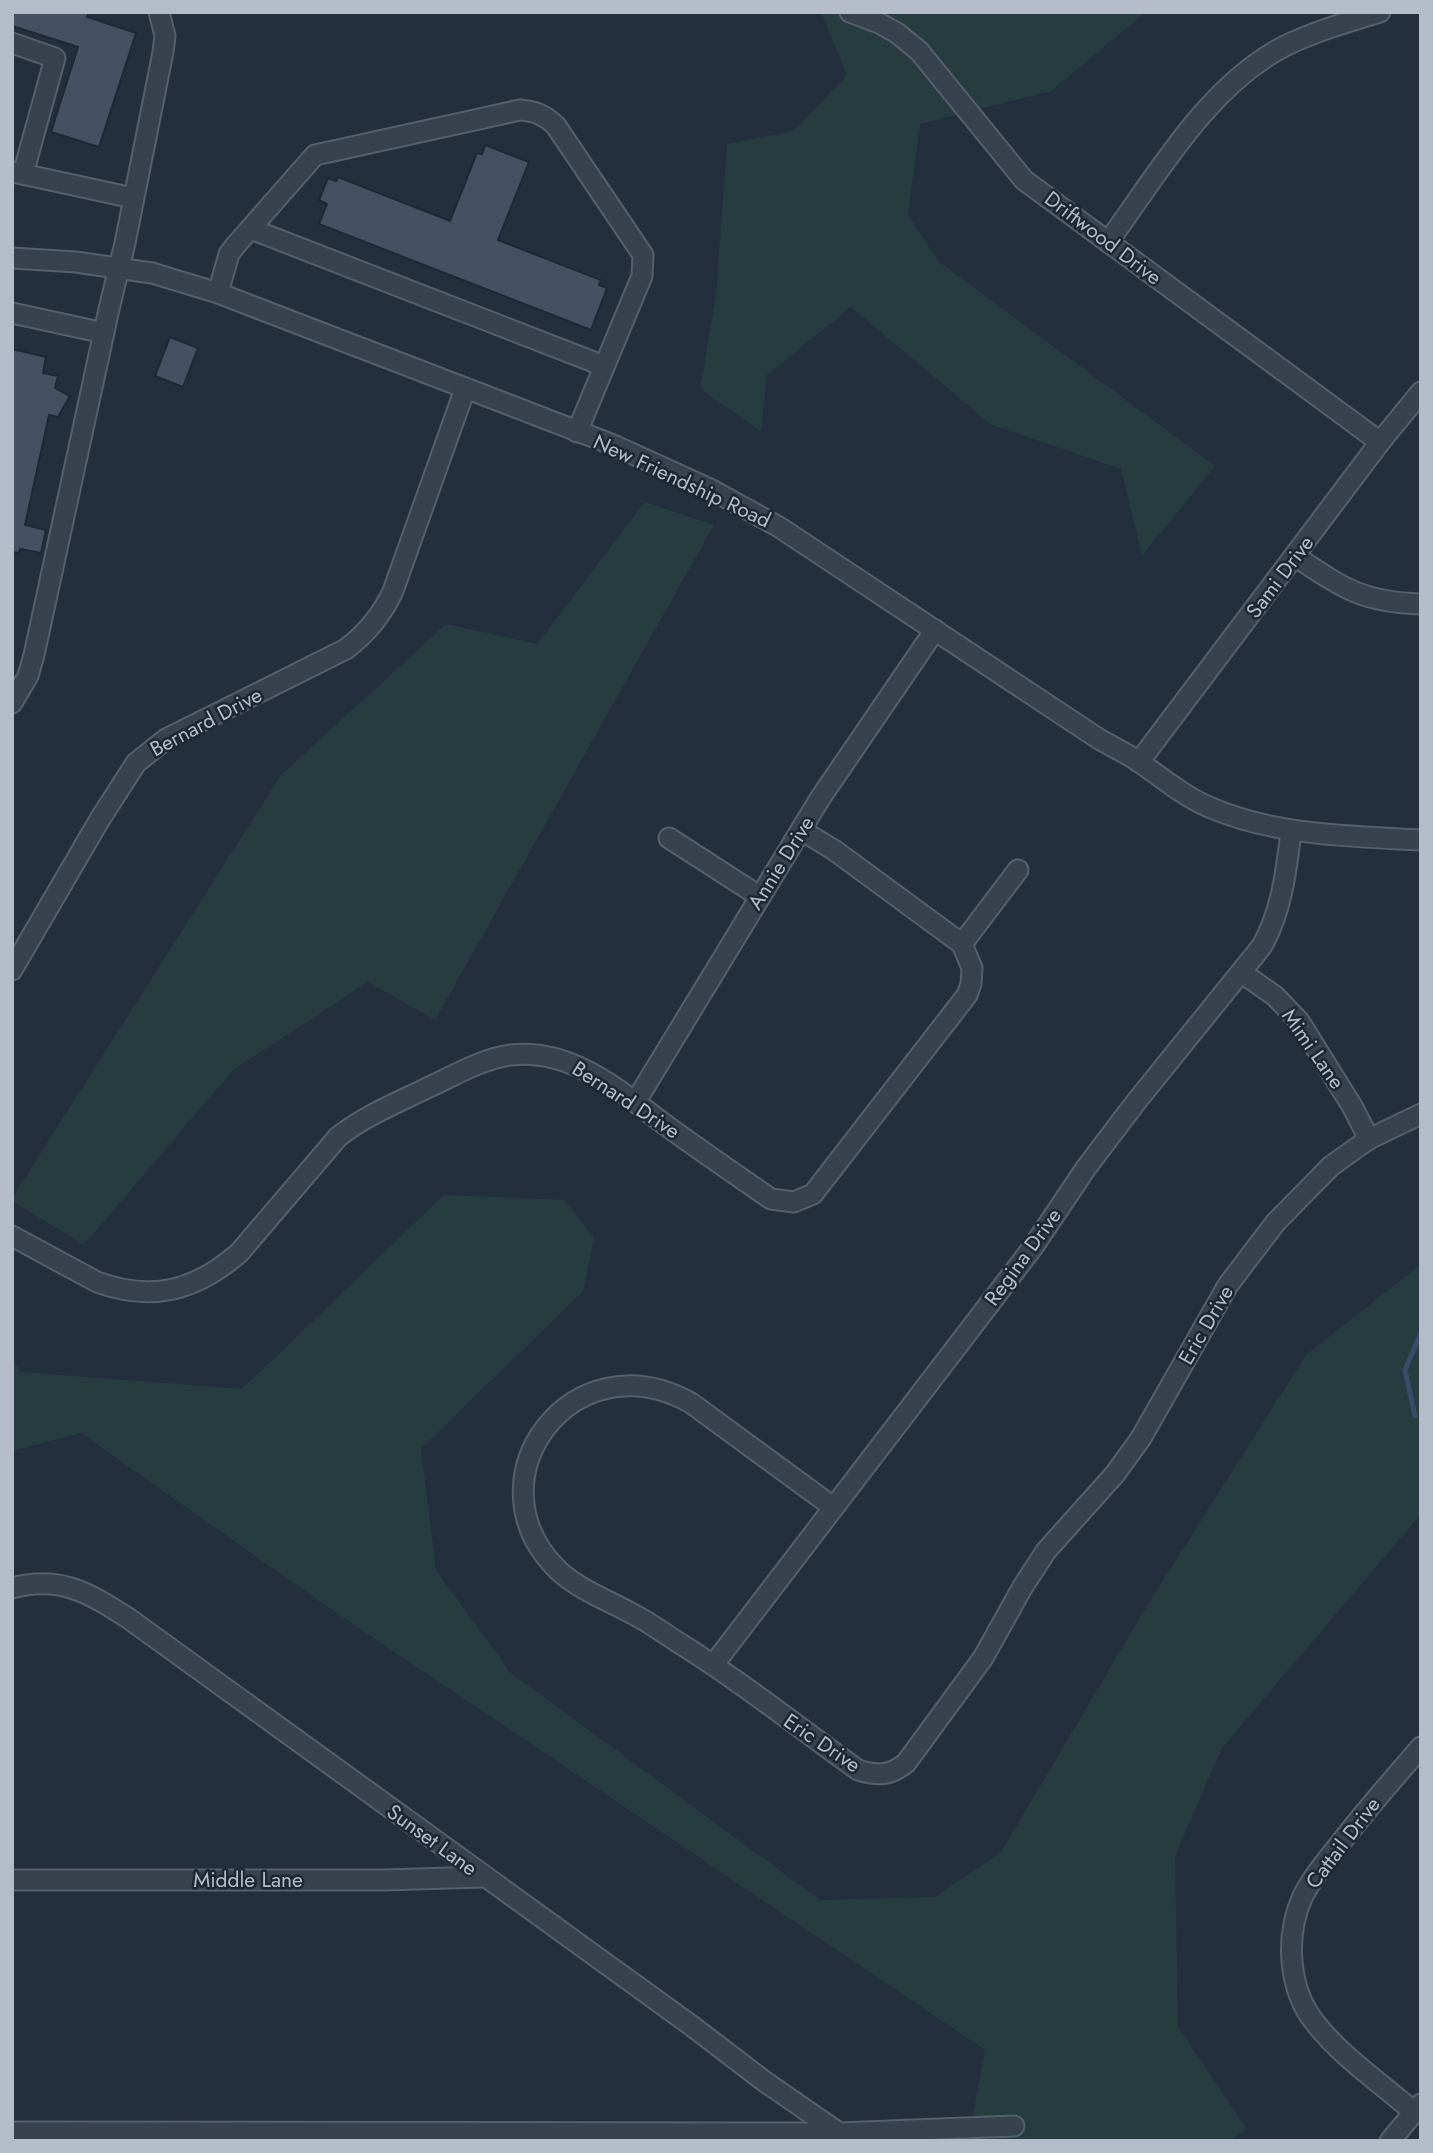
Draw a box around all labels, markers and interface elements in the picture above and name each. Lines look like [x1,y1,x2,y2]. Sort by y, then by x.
street label: Driftwood Drive [1038,184,1168,292]
street label: New Friendship Road [588,427,776,535]
street label: Sami Drive [1239,529,1321,625]
street label: Bernard Drive [145,680,268,764]
street label: Annie Drive [740,810,822,916]
street label: Mimi Lane [1274,1003,1352,1095]
street label: Bernard Drive [566,1054,686,1146]
street label: Regina Drive [977,1202,1069,1312]
street label: Eric Drive [1171,1280,1241,1370]
street label: Eric Drive [777,1706,867,1780]
street label: Cattail Drive [1299,1791,1388,1895]
street label: Sunset Lane [380,1797,484,1883]
street label: Middle Lane [193,1865,303,1895]

